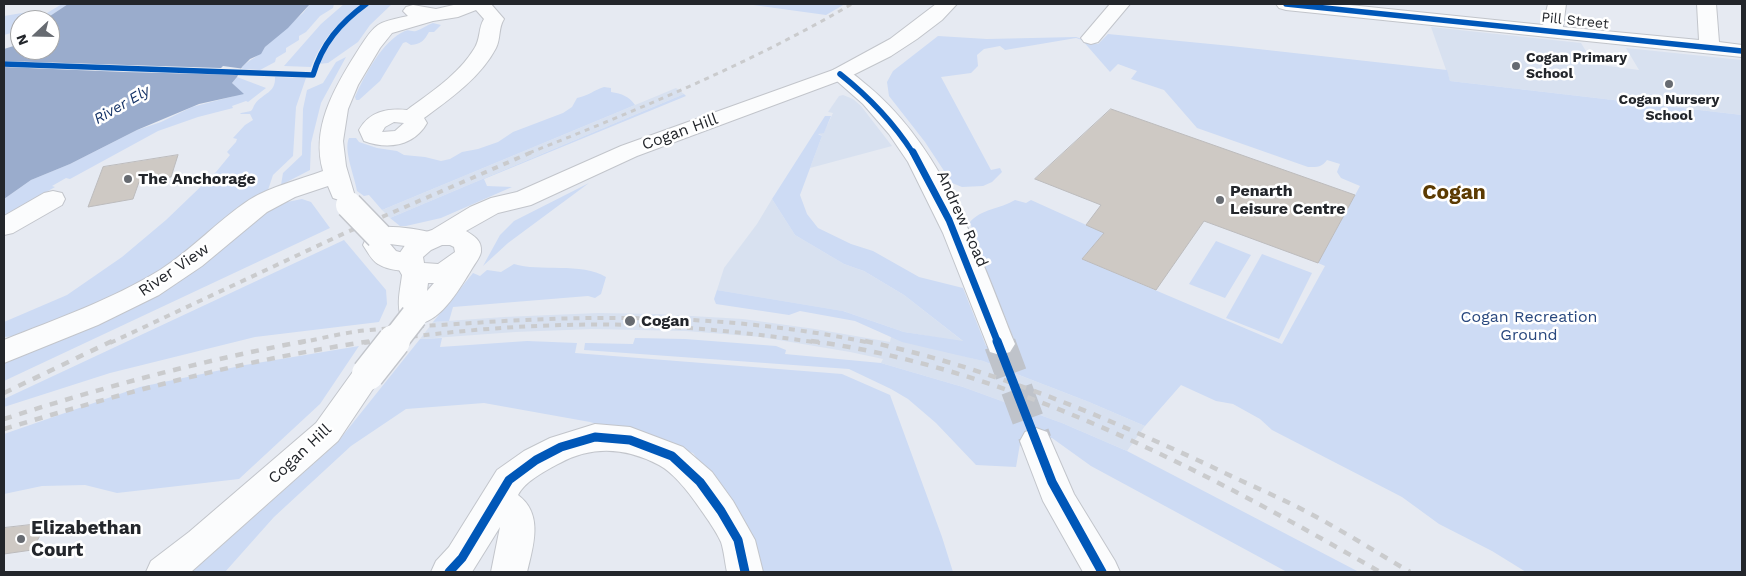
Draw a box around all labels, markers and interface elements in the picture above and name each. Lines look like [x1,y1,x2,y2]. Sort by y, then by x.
street label: Pill Street [1540,9,1610,33]
north arrow [10,10,60,60]
text: N [13,32,31,48]
place label: Cogan Primary School [1526,50,1627,82]
marker: Cogan Primary School [1510,60,1522,72]
marker: Cogan Nursery School [1663,78,1675,90]
water label: River Ely [91,82,153,128]
place label: Cogan Nursery School [1619,92,1719,124]
street label: Cogan Hill [639,109,721,155]
street label: Andrew Road [932,168,992,270]
place label: The Anchorage [138,169,256,189]
marker: The Anchorage [122,173,134,185]
district label: Cogan [1422,180,1486,206]
place label: Penarth Leisure Centre [1230,181,1346,219]
marker: Penarth Leisure Centre [1214,194,1226,206]
street label: River View [135,239,213,301]
park label: Cogan Recreation Ground [1461,307,1597,345]
place label: Cogan [641,311,690,331]
marker: Cogan [623,314,637,328]
street label: Cogan Hill [264,420,336,488]
place label: Elizabethan Court [31,517,141,561]
marker: Elizabethan Court [15,533,27,545]

